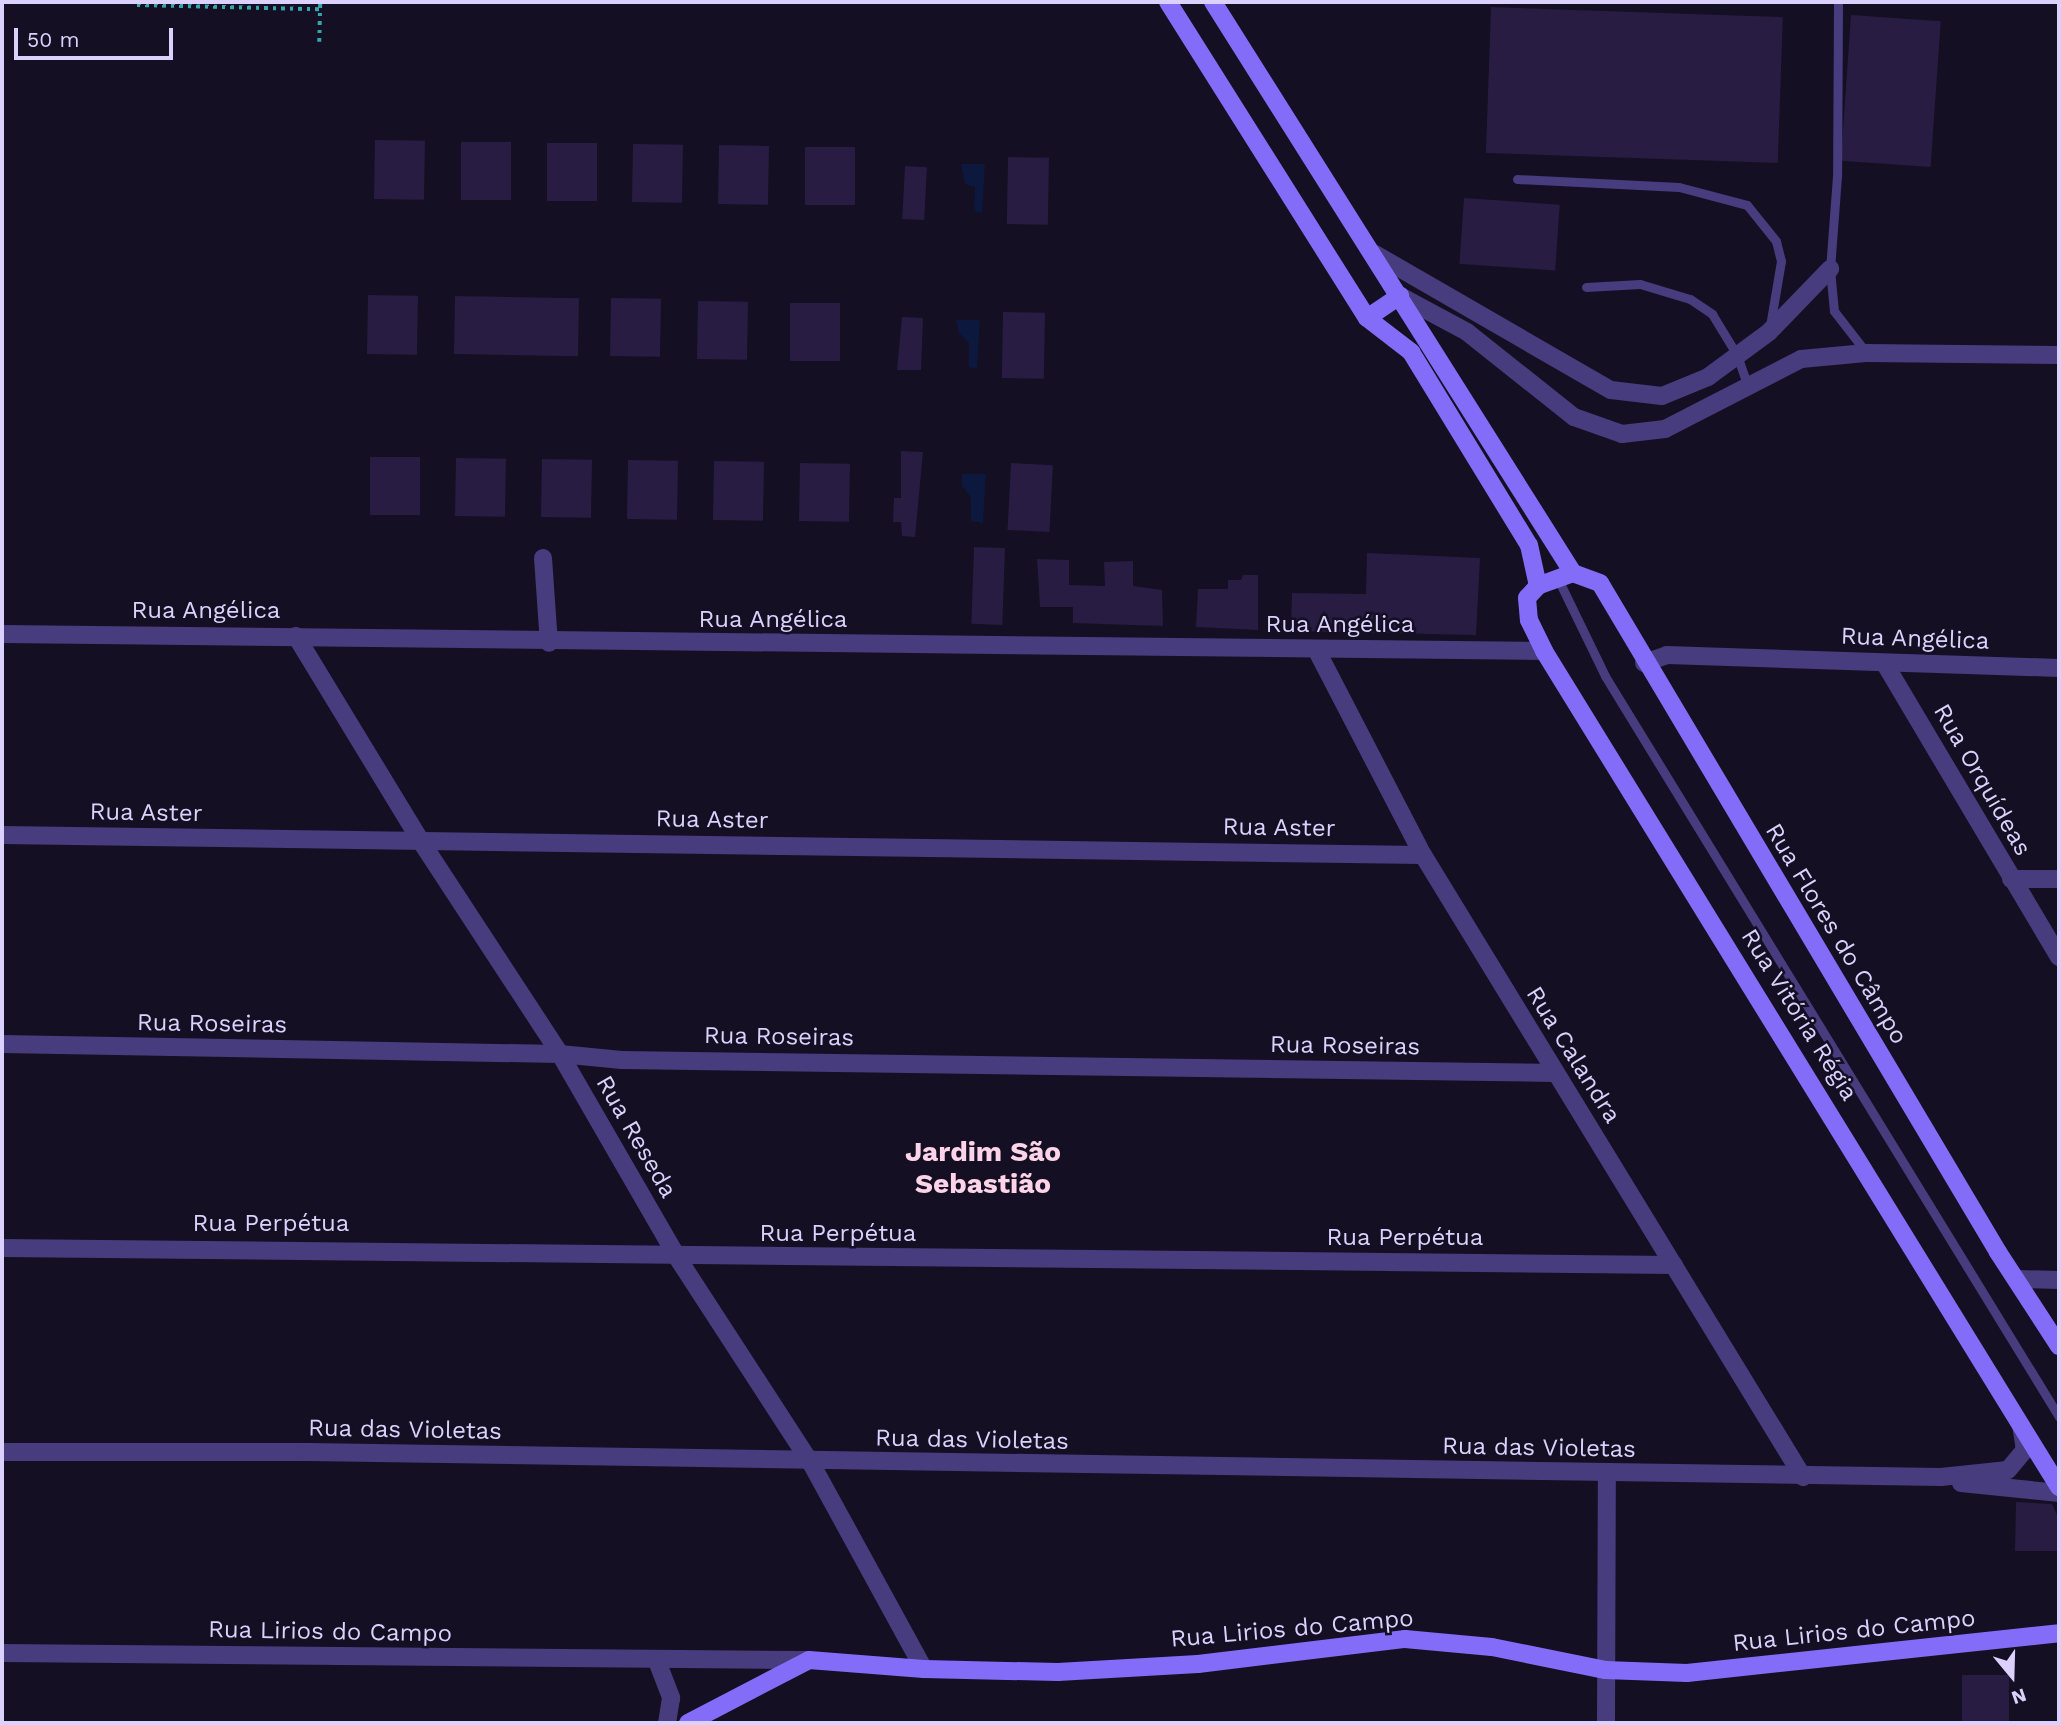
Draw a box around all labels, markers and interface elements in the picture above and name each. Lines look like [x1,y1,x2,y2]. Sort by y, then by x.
scale bar [18,14,177,58]
text: 50 m [27,27,79,52]
street label: Rua Angélica [131,597,281,625]
street label: Rua Angélica [698,606,848,634]
street label: Rua Angélica [1265,611,1415,639]
street label: Rua Angélica [1839,622,1991,656]
street label: Rua Orquídeas [1927,699,2037,861]
street label: Rua Aster [89,798,203,828]
street label: Rua Aster [655,805,769,835]
street label: Rua Aster [1222,813,1336,843]
street label: Rua Flores do Câmpo [1759,818,1913,1050]
street label: Rua Vitória Régia [1734,923,1864,1107]
street label: Rua Calandra [1519,981,1627,1129]
street label: Rua Roseiras [136,1008,288,1040]
street label: Rua Roseiras [703,1021,855,1053]
street label: Rua Roseiras [1269,1030,1421,1062]
street label: Rua Reseda [589,1071,683,1203]
district label: Jardim São Sebastião [905,1135,1061,1201]
street label: Rua Perpétua [192,1210,350,1238]
street label: Rua Perpétua [759,1220,917,1248]
street label: Rua Perpétua [1326,1224,1484,1252]
street label: Rua das Violetas [307,1414,503,1446]
street label: Rua das Violetas [874,1424,1070,1456]
street label: Rua das Violetas [1441,1432,1637,1464]
street label: Rua Lirios do Campo [1169,1604,1415,1654]
street label: Rua Lirios do Campo [1731,1604,1977,1658]
street label: Rua Lirios do Campo [208,1615,452,1649]
north arrow [1977,1641,2047,1711]
text: N [2009,1683,2029,1709]

